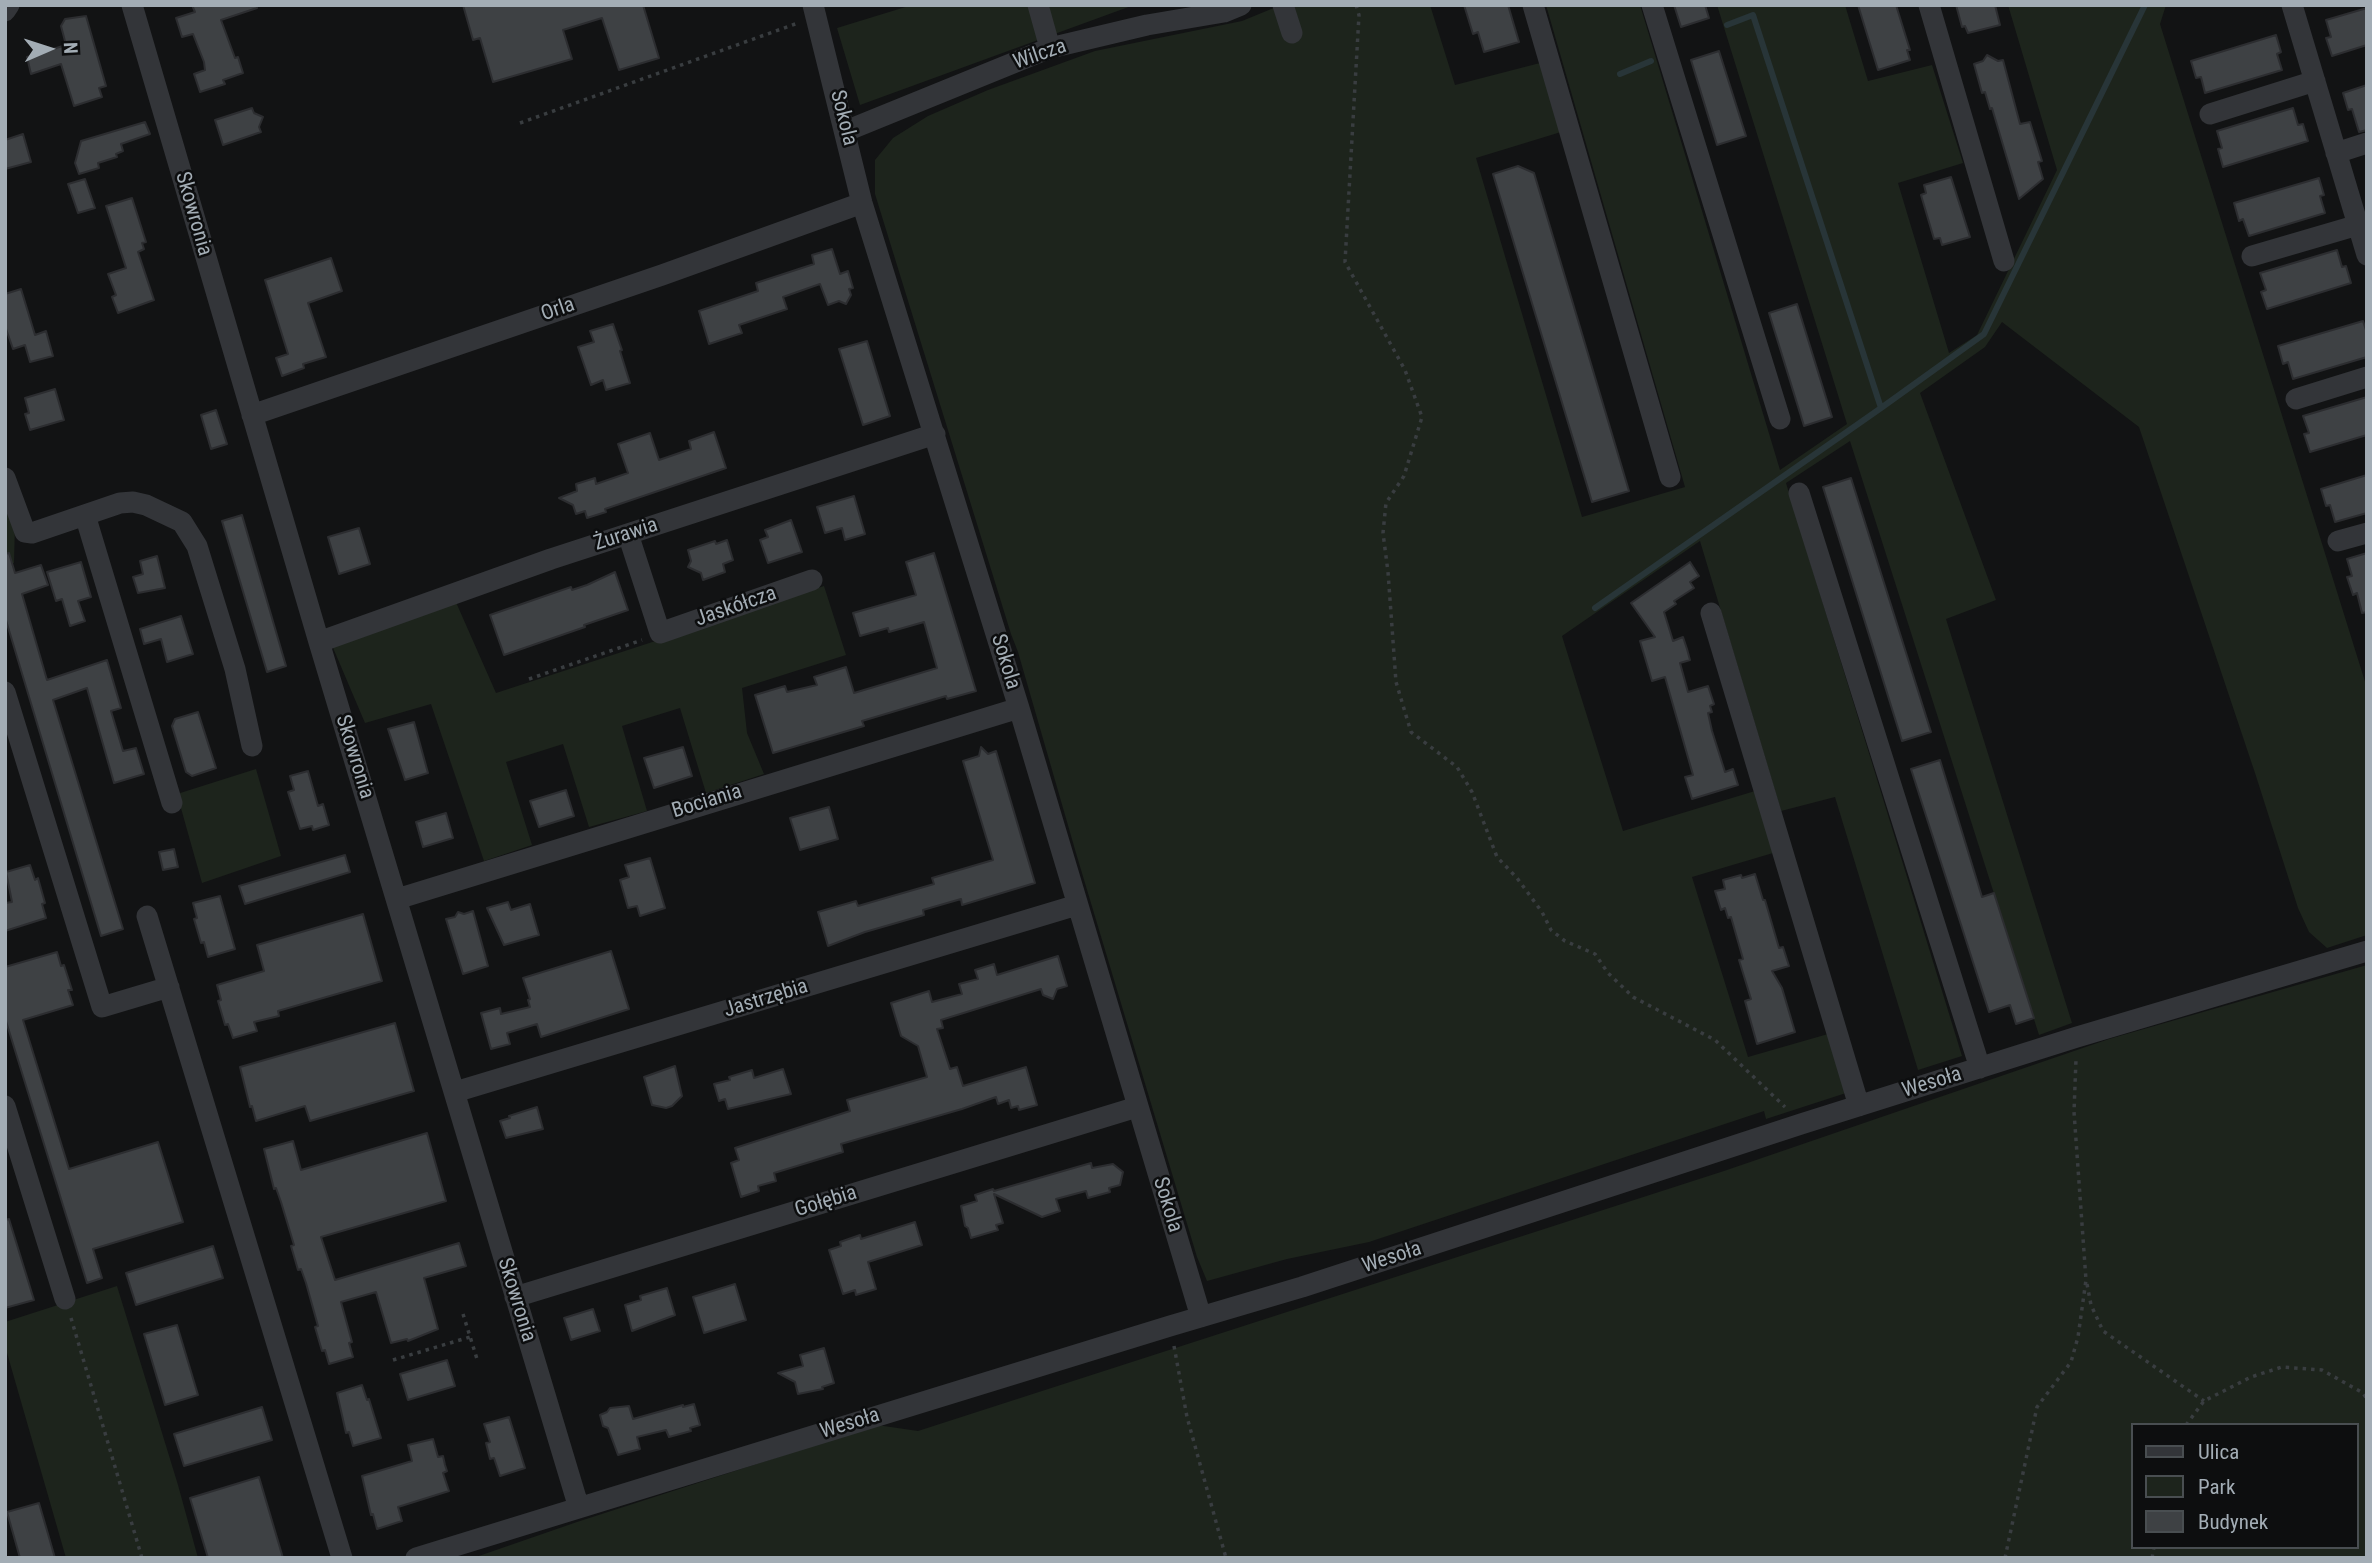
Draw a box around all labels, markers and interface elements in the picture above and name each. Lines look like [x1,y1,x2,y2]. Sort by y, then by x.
north arrow [14,14,84,84]
street label: Wilcza [1010,34,1070,76]
text: N [59,41,82,54]
street label: Sokola [824,88,862,148]
street label: Skowronia [169,169,217,259]
street label: Orla [538,293,578,327]
street label: Żurawia [591,513,661,557]
street label: Jaskółcza [692,581,780,633]
street label: Sokola [985,631,1025,693]
street label: Skowronia [329,712,379,802]
street label: Bociania [669,779,745,825]
street label: Jastrzębia [721,974,811,1024]
street label: Wesoła [1899,1062,1965,1104]
street label: Sokola [1147,1174,1187,1236]
street label: Gołębia [792,1181,860,1223]
street label: Wesoła [1359,1237,1425,1279]
street label: Skowronia [491,1255,541,1345]
street label: Wesoła [817,1403,883,1445]
legend [2130,1423,2358,1549]
text: Ulica [2198,1440,2239,1464]
text: Park [2198,1475,2235,1499]
text: Budynek [2198,1510,2268,1534]

